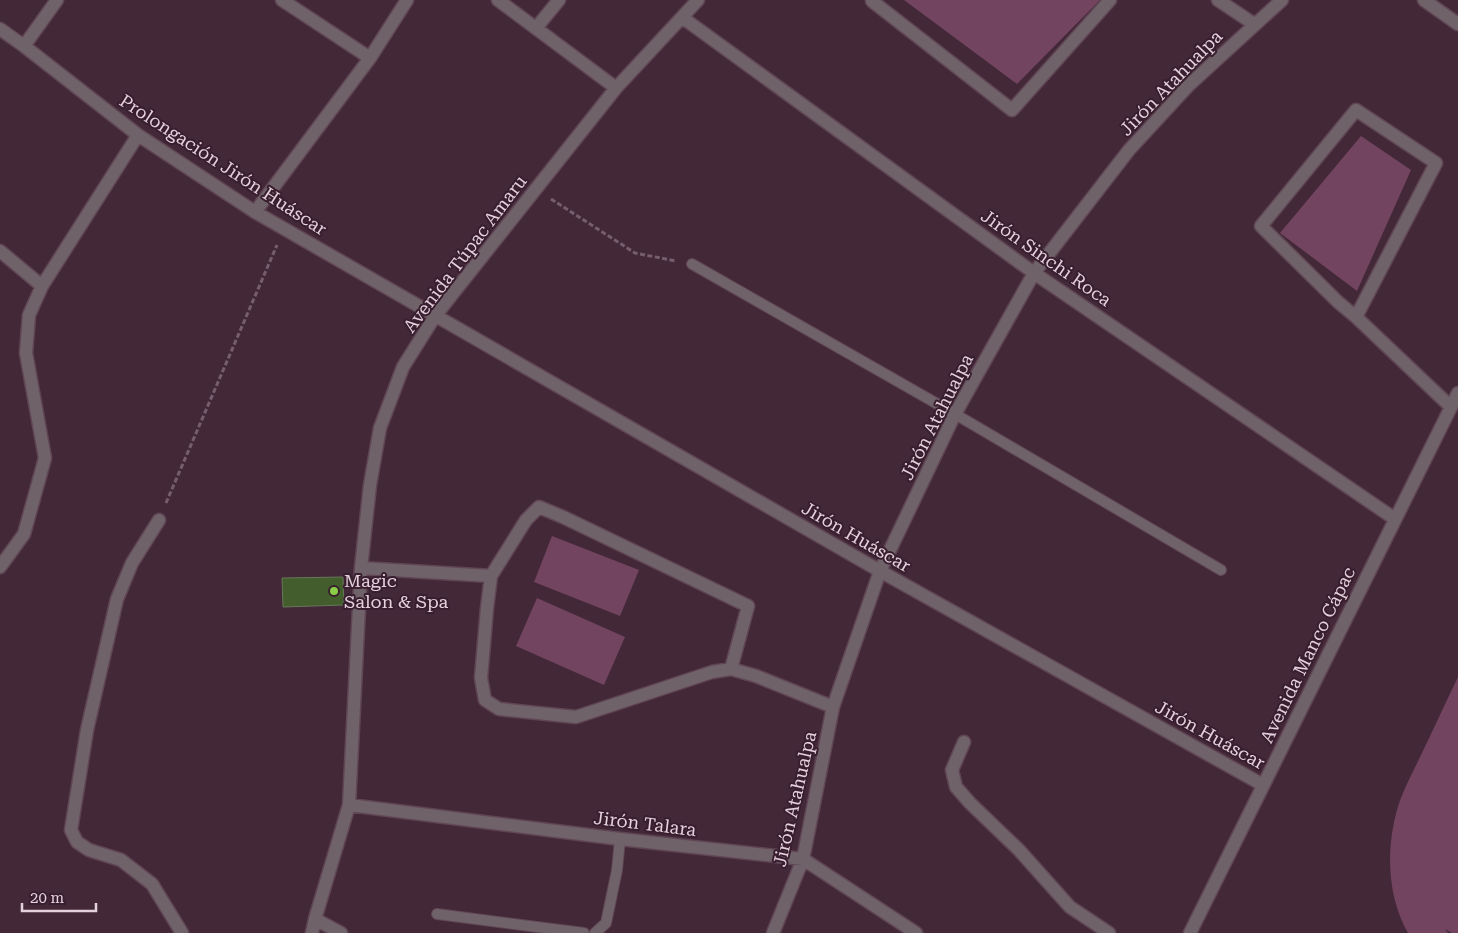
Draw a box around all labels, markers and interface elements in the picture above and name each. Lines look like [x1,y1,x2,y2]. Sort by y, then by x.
street label: Jirón Atahualpa [1115,25,1226,140]
street label: Prolongación Jirón Huáscar [116,90,331,239]
street label: Avenida Túpac Amaru [399,171,531,336]
street label: Jirón Sinchi Roca [977,205,1116,310]
street label: Jirón Atahualpa [896,350,977,483]
street label: Jirón Huáscar [798,497,914,576]
street label: Avenida Manco Cápac [1256,563,1359,746]
place label: Magic Salon & Spa [344,570,449,612]
marker: Magic Salon & Spa [328,585,340,597]
street label: Jirón Huáscar [1152,696,1269,773]
street label: Jirón Atahualpa [769,729,820,869]
street label: Jirón Talara [593,807,698,840]
scale bar [22,880,96,912]
text: 20 m [30,889,65,907]

